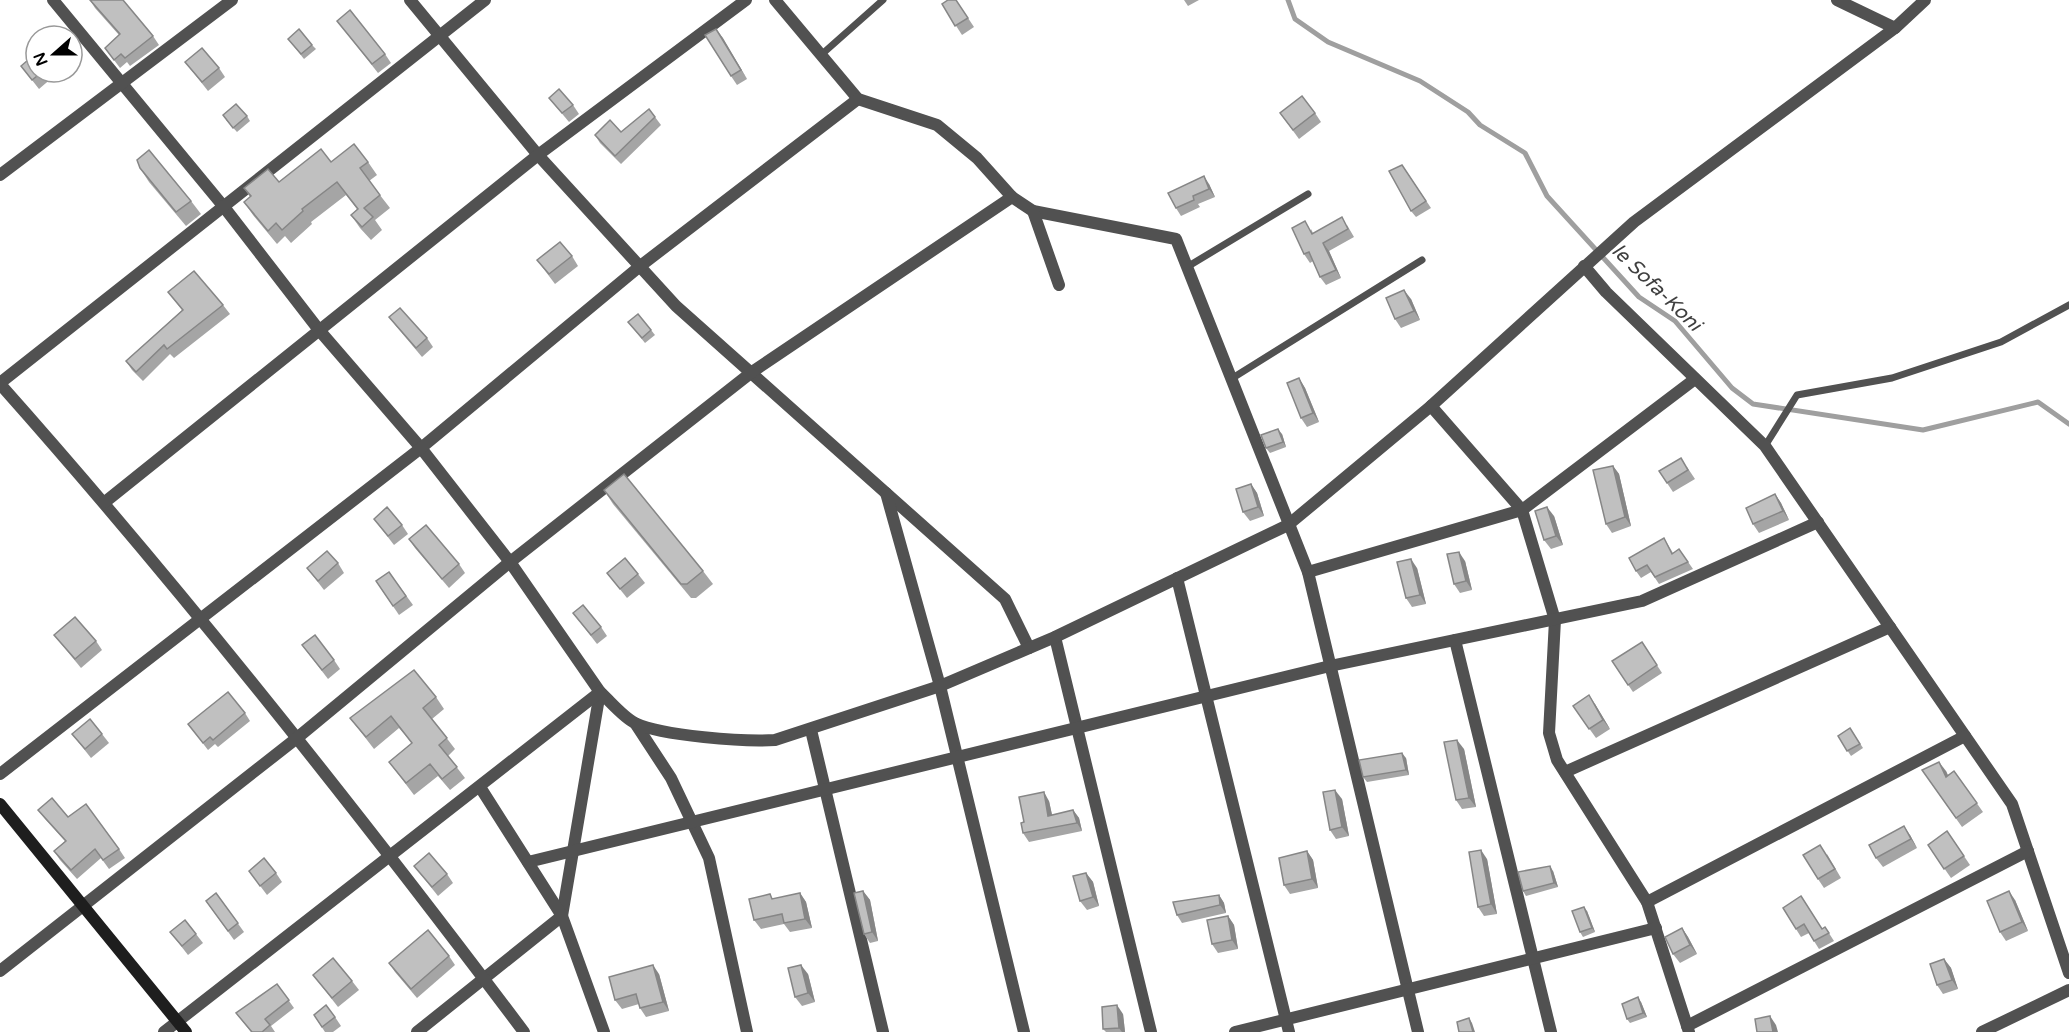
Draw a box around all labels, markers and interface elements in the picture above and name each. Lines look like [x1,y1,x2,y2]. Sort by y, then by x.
north arrow [24,24,84,84]
text: N [29,49,53,69]
water label: le Sofa-Koni [1606,239,1708,339]

